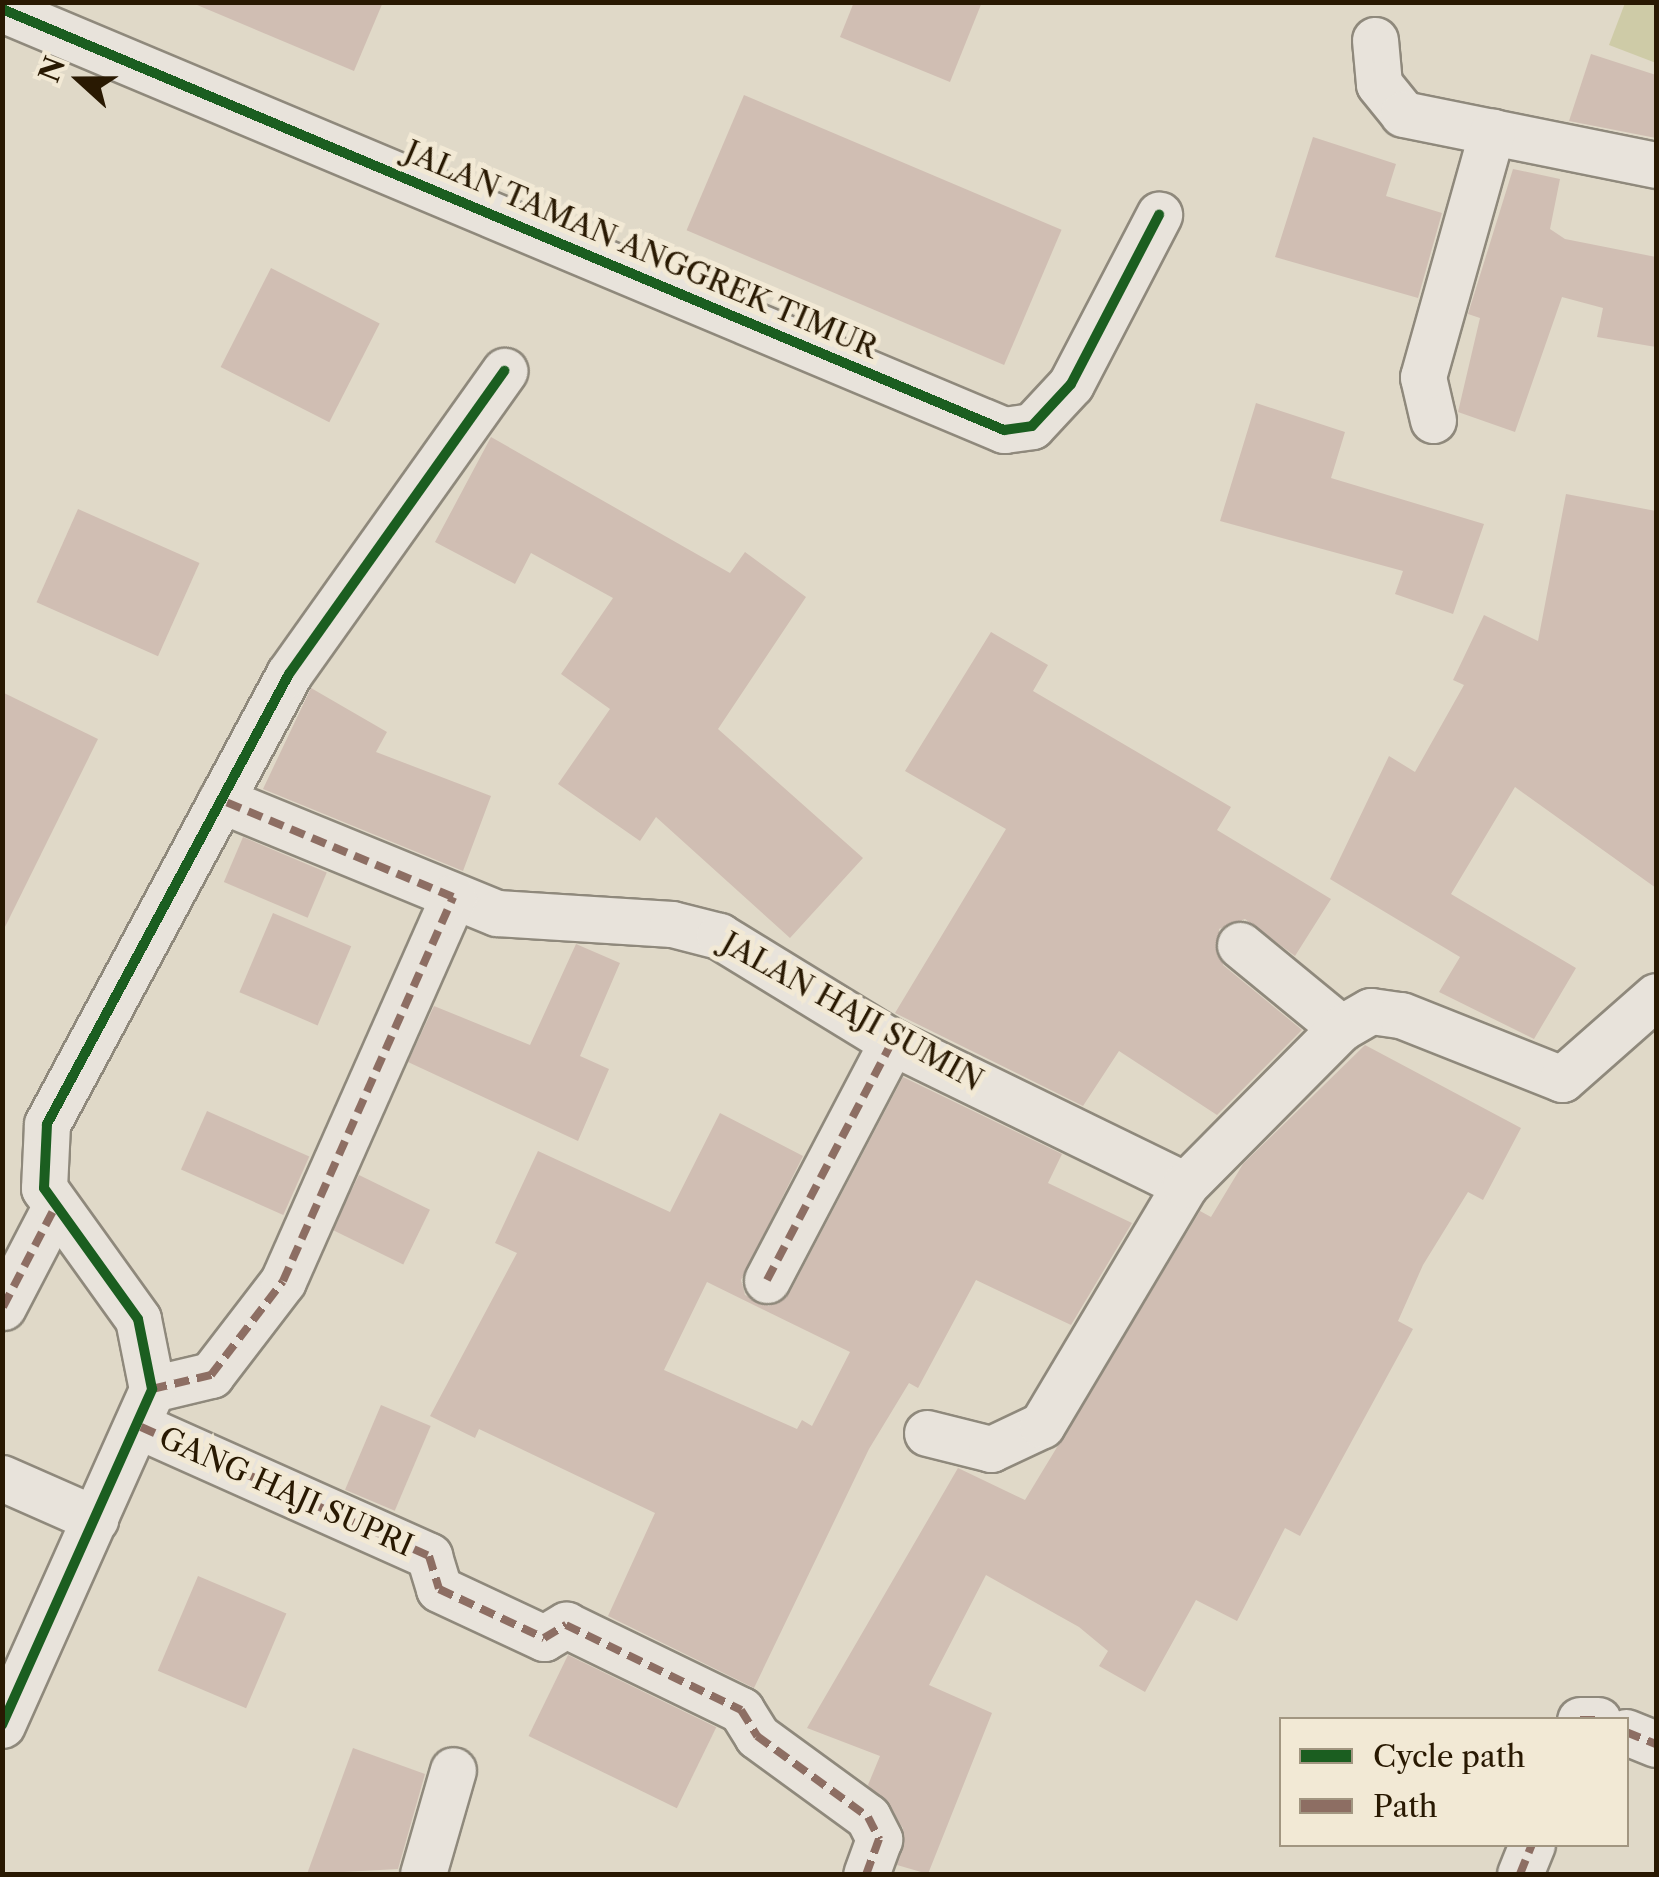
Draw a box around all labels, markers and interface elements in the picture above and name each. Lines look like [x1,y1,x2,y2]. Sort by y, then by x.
north arrow [30,30,130,130]
text: N [32,52,72,87]
street label: JALAN TAMAN ANGGREK TIMUR [398,133,884,367]
street label: JALAN HAJI SUMIN [715,925,989,1099]
street label: GANG HAJI SUPRI [153,1420,419,1564]
legend [1279,1717,1629,1847]
text: Cycle path [1373,1738,1525,1775]
text: Path [1373,1788,1438,1825]

